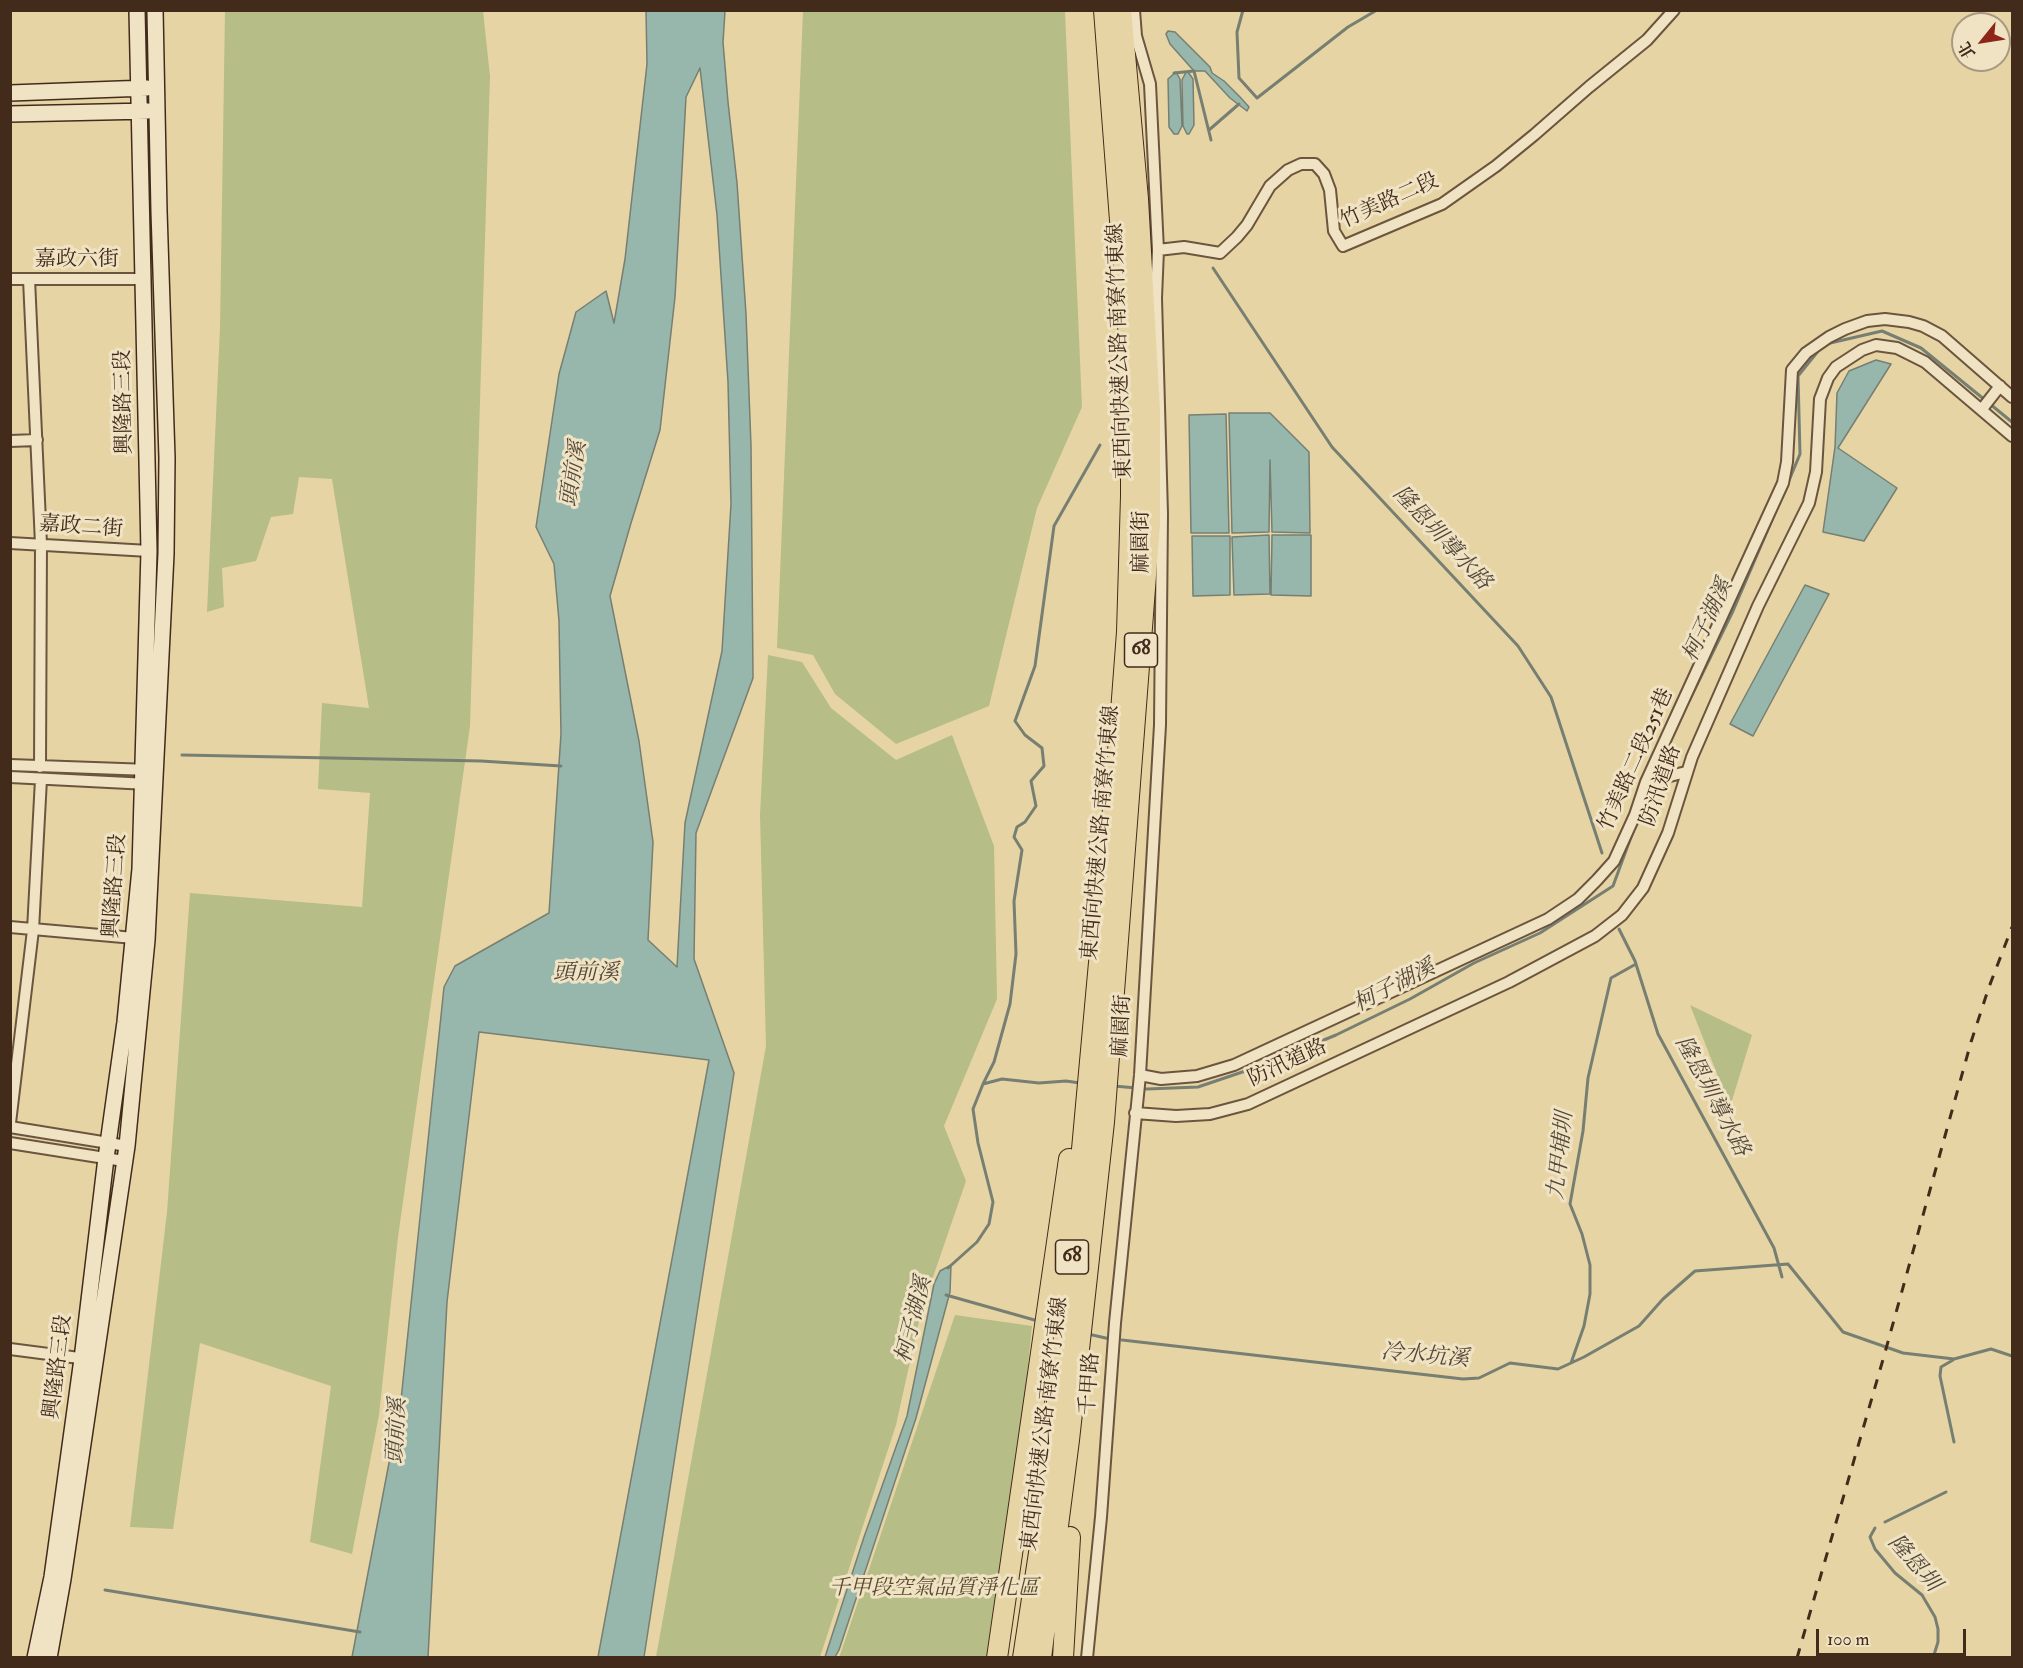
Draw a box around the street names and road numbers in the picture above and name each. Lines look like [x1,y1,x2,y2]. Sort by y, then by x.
street label: 竹美路二段 [1337,169,1443,235]
street label: 東西向快速公路 南寮竹東線 [1104,222,1138,480]
street label: 嘉政六街 [35,247,119,273]
street label: 興隆路三段 [111,349,139,455]
street label: 麻園街 [1129,511,1155,573]
street label: 嘉政二街 [38,513,124,543]
road number: 68 [1124,633,1158,667]
street label: 竹美路二段251巷 [1594,685,1680,835]
street label: 東西向快速公路 南寮竹東線 [1078,704,1126,962]
street label: 防汛道路 [1636,742,1688,830]
street label: 興隆路三段 [100,833,132,939]
street label: 麻園街 [1109,994,1137,1058]
street label: 防汛道路 [1245,1035,1331,1093]
road number: 68 [1056,1240,1088,1274]
street label: 東西向快速公路 南寮竹東線 [1018,1295,1074,1553]
street label: 興隆路三段 [40,1313,78,1421]
street label: 千甲路 [1076,1352,1106,1416]

